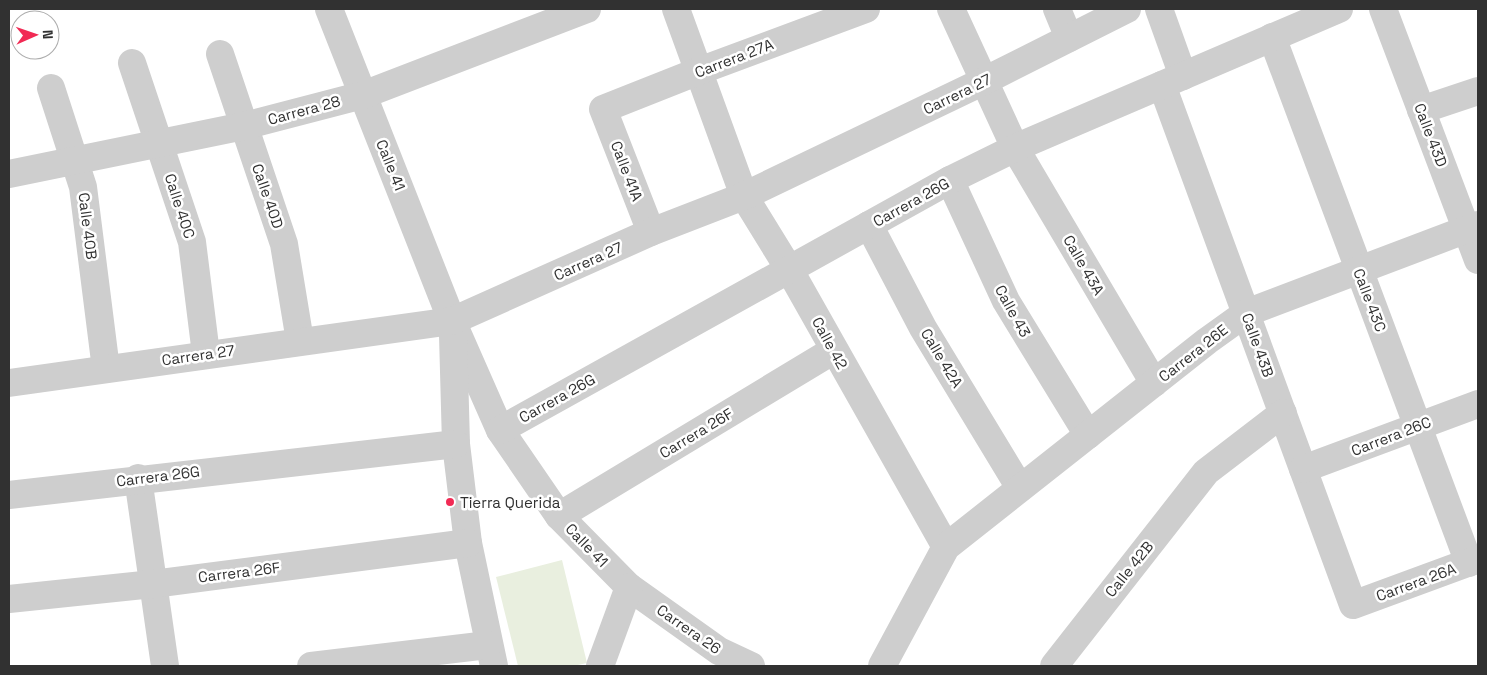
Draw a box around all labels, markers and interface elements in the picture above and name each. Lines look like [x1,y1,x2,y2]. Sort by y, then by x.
north arrow [10,10,60,60]
text: N [39,30,57,40]
street label: Carrera 27A [692,34,777,82]
street label: Carrera 27 [920,69,994,119]
street label: Carrera 28 [266,91,342,129]
street label: Calle 43D [1410,100,1452,170]
street label: Calle 41 [372,137,410,193]
street label: Calle 41A [607,138,647,204]
street label: Calle 40D [248,161,288,231]
street label: Calle 40C [161,171,199,241]
street label: Carrera 26G [870,173,952,231]
street label: Calle 40B [74,191,102,261]
street label: Calle 43A [1059,232,1109,299]
street label: Carrera 27 [551,237,625,285]
street label: Calle 43C [1349,266,1391,334]
street label: Calle 43 [991,282,1035,340]
street label: Calle 43B [1238,310,1278,380]
street label: Calle 42 [808,314,852,372]
street label: Carrera 26E [1155,320,1231,386]
street label: Calle 42A [917,325,967,392]
street label: Carrera 27 [160,340,236,370]
street label: Carrera 26G [516,369,598,427]
street label: Carrera 26F [656,404,736,462]
street label: Carrera 26C [1348,412,1434,460]
street label: Carrera 26G [115,461,201,491]
place label: Tierra Querida [460,493,561,512]
marker: Tierra Querida [444,496,456,508]
street label: Calle 41 [562,519,612,571]
street label: Calle 42B [1101,537,1157,601]
street label: Carrera 26F [197,558,281,586]
street label: Carrera 26A [1373,559,1459,605]
street label: Carrera 26 [653,600,725,658]

